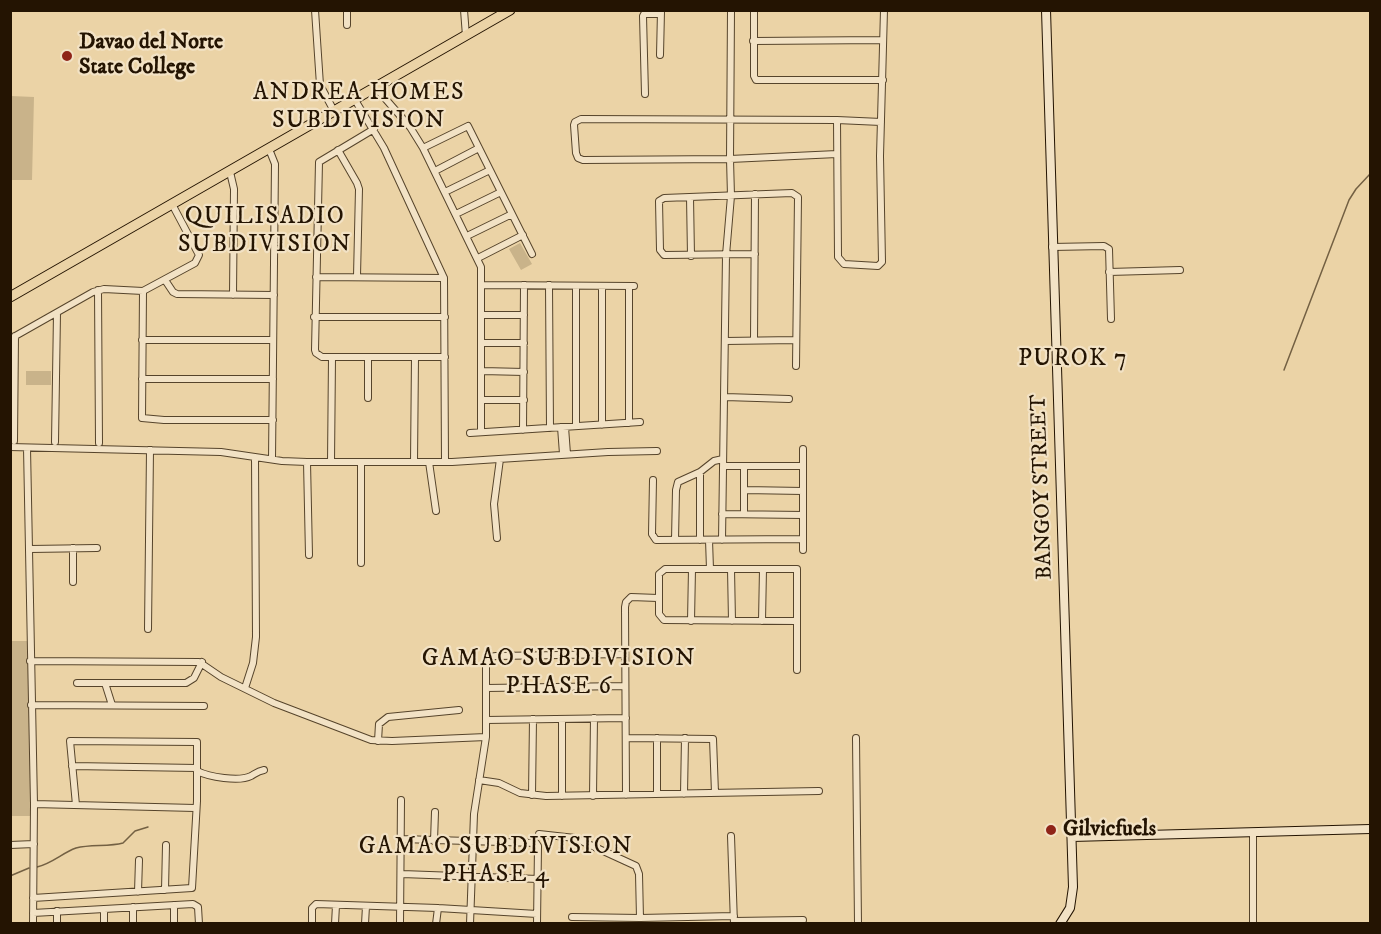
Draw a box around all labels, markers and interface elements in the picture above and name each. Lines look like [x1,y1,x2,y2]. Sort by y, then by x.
place label: Davao del Norte State College [79,30,223,82]
marker: Davao del Norte State College [60,49,74,63]
district label: ANDREA HOMES SUBDIVISION [253,80,465,136]
district label: QUILISADIO SUBDIVISION [178,204,352,260]
district label: PUROK 7 [1018,346,1128,374]
street label: BANGOY STREET [1027,394,1059,580]
district label: GAMAO SUBDIVISION PHASE 6 [422,646,696,702]
place label: Gilvicfuels [1063,817,1156,843]
marker: Gilvicfuels [1044,823,1058,837]
district label: GAMAO SUBDIVISION PHASE 4 [359,834,633,890]

